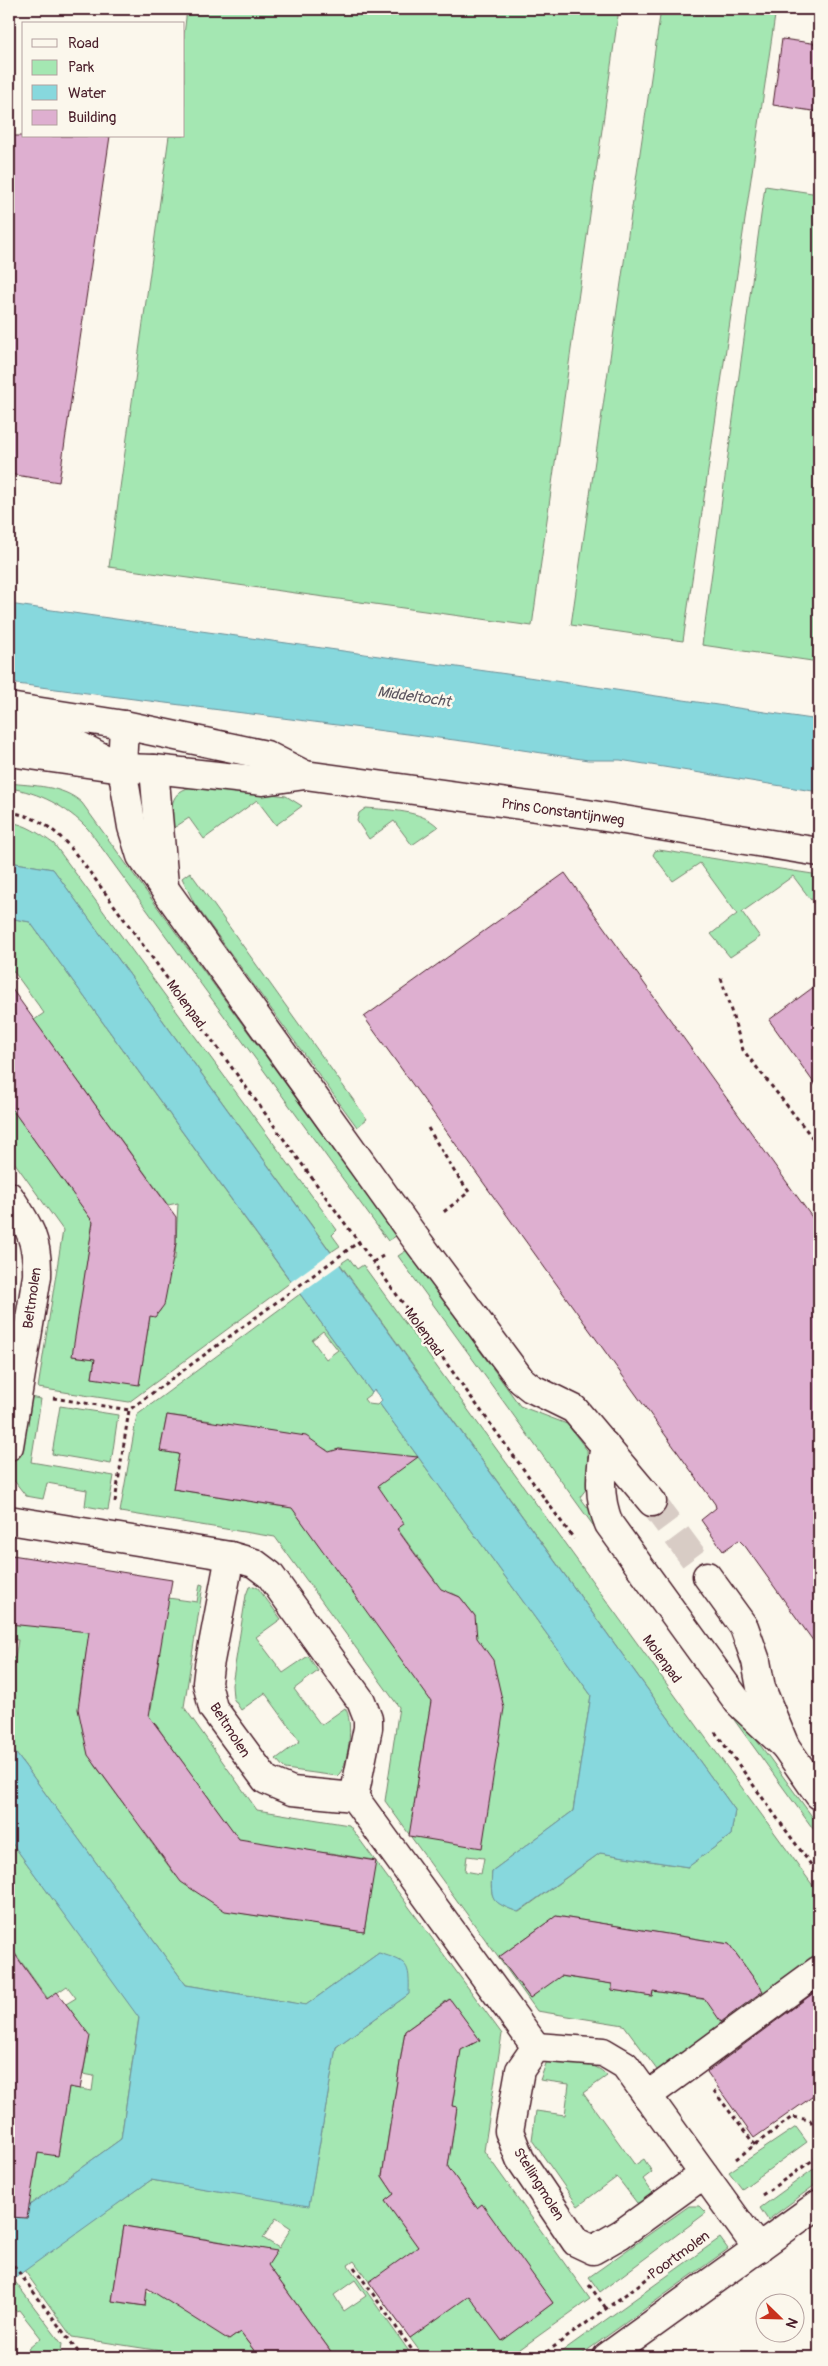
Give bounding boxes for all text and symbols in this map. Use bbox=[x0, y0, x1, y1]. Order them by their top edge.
legend bbox=[22, 22, 185, 138]
text: Road bbox=[68, 34, 99, 53]
text: Park bbox=[68, 58, 95, 77]
text: Water bbox=[68, 84, 107, 103]
text: Building bbox=[68, 108, 116, 127]
water label: Middeltocht bbox=[376, 682, 454, 712]
street label: Prins Constantijnweg bbox=[500, 795, 626, 829]
street label: Molenpad bbox=[163, 977, 209, 1032]
street label: Beltmolen bbox=[19, 1266, 45, 1330]
street label: Molenpad bbox=[401, 1305, 447, 1360]
street label: Molenpad bbox=[639, 1632, 685, 1687]
street label: Beltmolen bbox=[206, 1700, 254, 1761]
street label: Stellingmolen bbox=[510, 2145, 568, 2224]
street label: Poortmolen bbox=[645, 2227, 713, 2283]
north arrow bbox=[756, 2294, 806, 2344]
text: N bbox=[782, 2315, 801, 2331]

